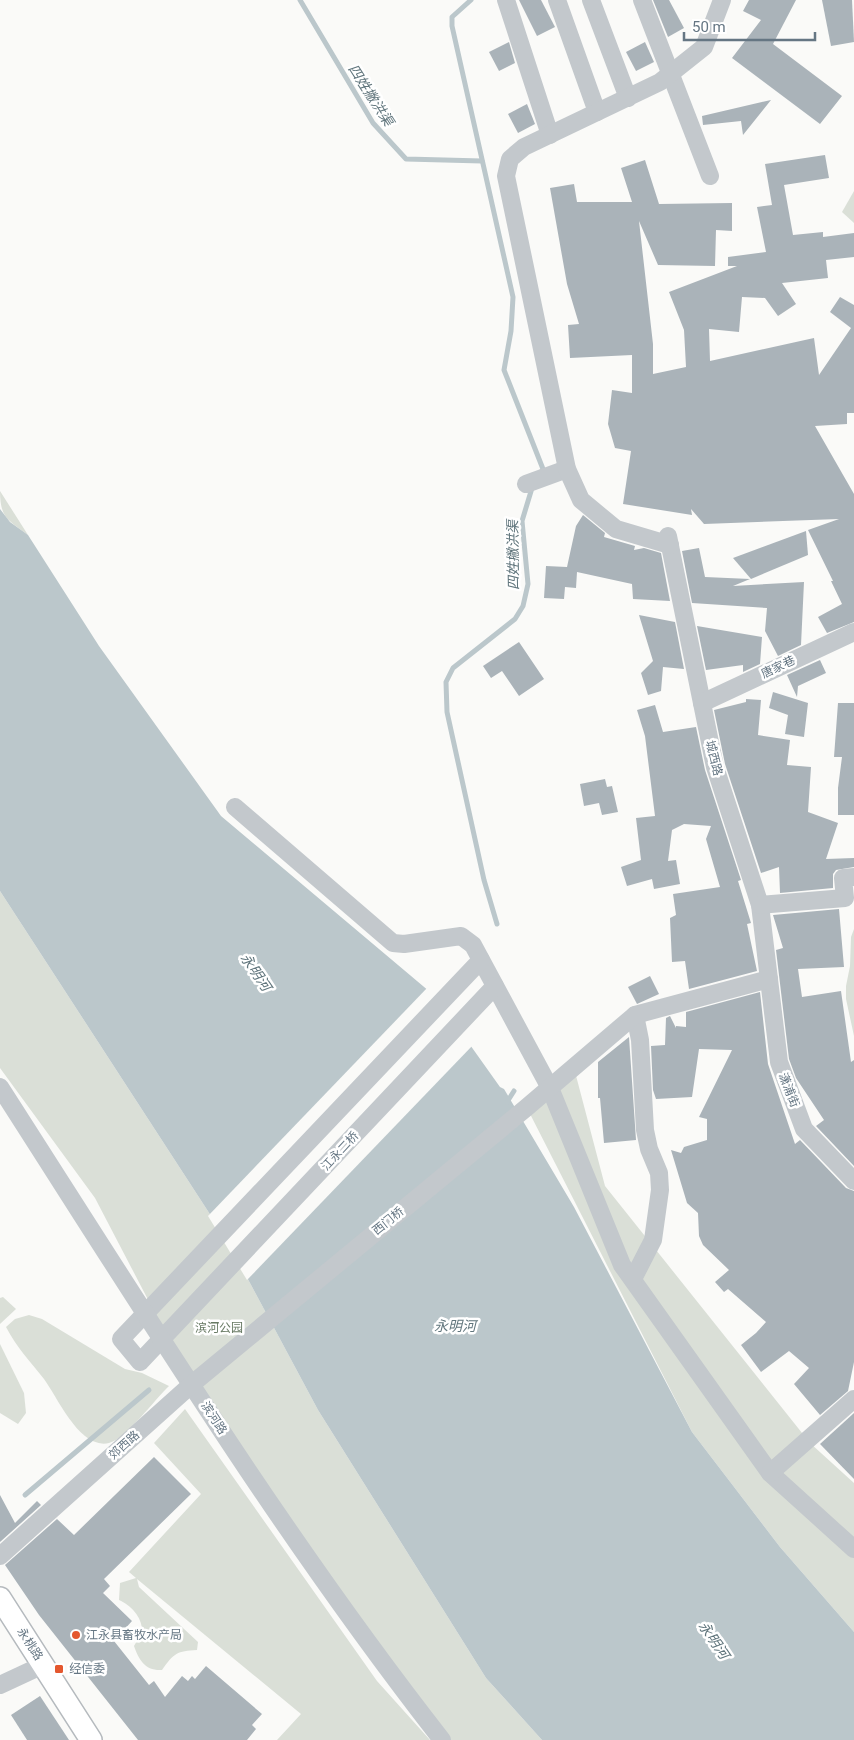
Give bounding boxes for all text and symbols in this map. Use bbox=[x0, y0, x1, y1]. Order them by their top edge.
scale bar bbox=[684, 10, 815, 42]
text: 50 m bbox=[692, 18, 726, 36]
water label: 四姓撇洪渠 bbox=[345, 61, 398, 130]
water label: 四姓撇洪渠 bbox=[504, 518, 522, 590]
street label: 唐家巷 bbox=[759, 653, 797, 681]
street label: 城西路 bbox=[703, 739, 725, 777]
water label: 永明河 bbox=[238, 950, 276, 996]
street label: 潇浦街 bbox=[776, 1071, 802, 1109]
street label: 江永二桥 bbox=[319, 1129, 361, 1173]
street label: 西门桥 bbox=[370, 1204, 406, 1238]
water label: 永明河 bbox=[434, 1318, 479, 1334]
park label: 滨河公园 bbox=[195, 1321, 243, 1335]
street label: 滨河路 bbox=[198, 1399, 230, 1437]
street label: 郊西路 bbox=[106, 1428, 142, 1462]
water label: 永明河 bbox=[696, 1618, 734, 1664]
street label: 永桃路 bbox=[14, 1625, 46, 1663]
place label: 江永县畜牧水产局 bbox=[86, 1628, 182, 1642]
marker: 江永县畜牧水产局 bbox=[70, 1629, 82, 1641]
place label: 经信委 bbox=[69, 1662, 105, 1676]
marker: 经信委 bbox=[53, 1663, 65, 1675]

